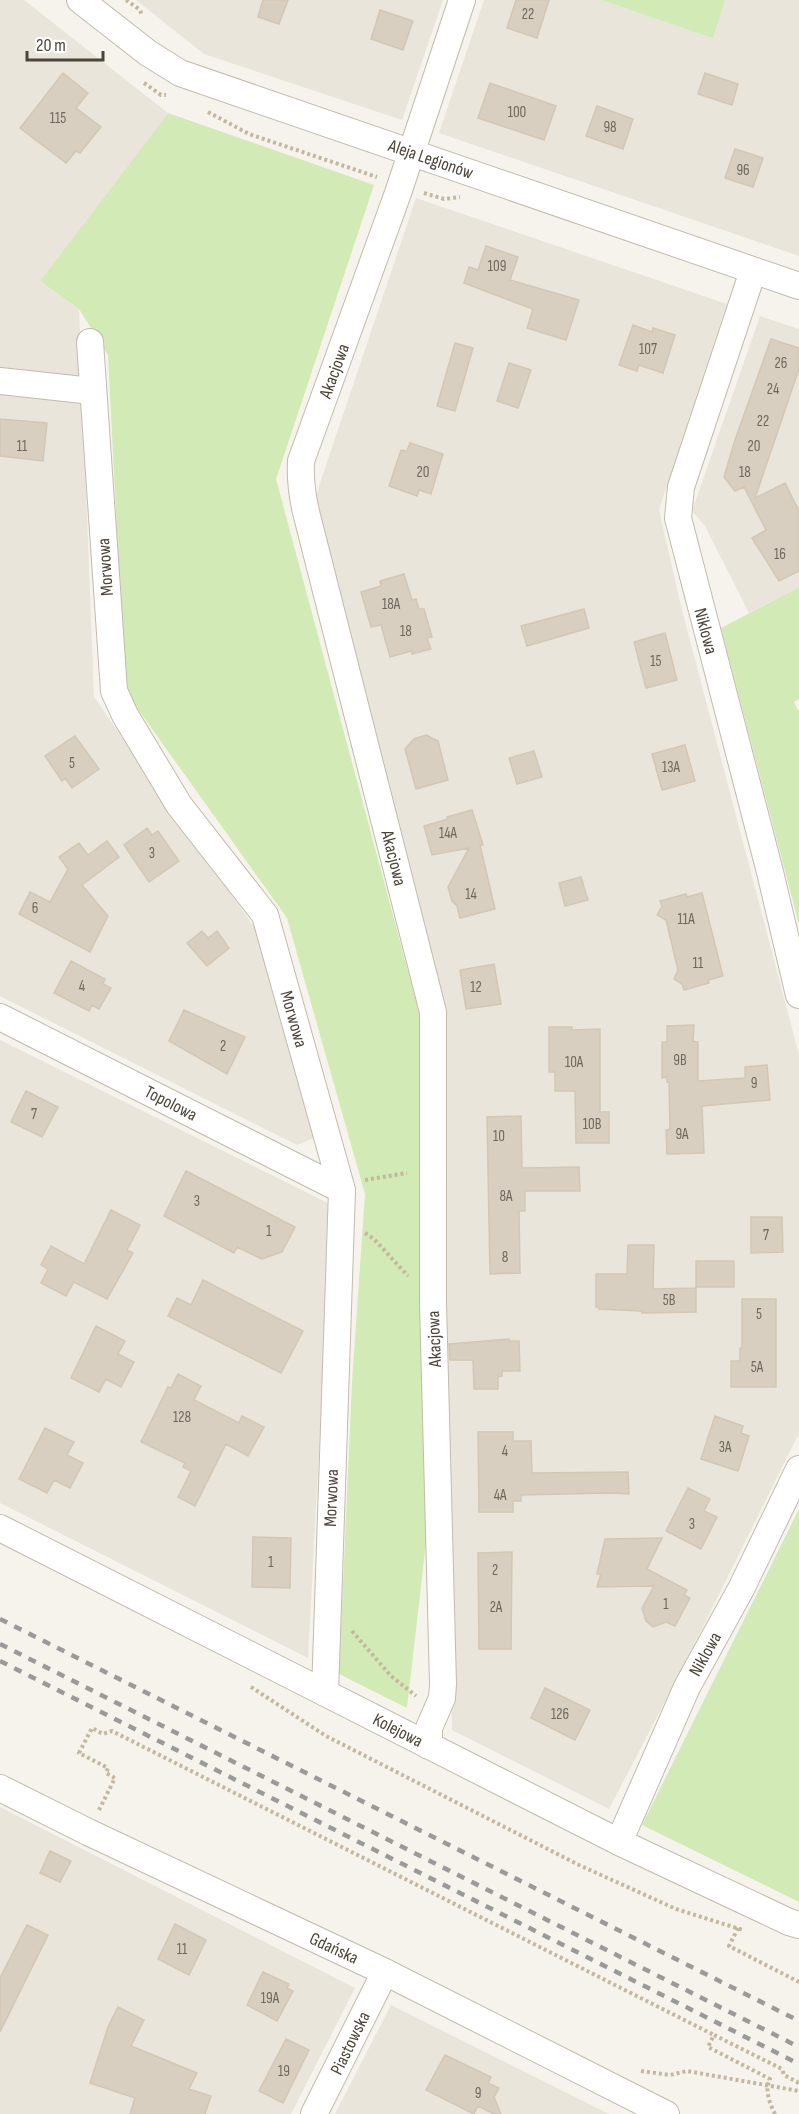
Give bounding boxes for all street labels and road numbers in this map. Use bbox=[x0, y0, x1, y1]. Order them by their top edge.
street label: Aleja Legionów bbox=[385, 135, 476, 184]
street label: Akacjowa bbox=[315, 341, 354, 402]
street label: Morwowa bbox=[93, 537, 118, 597]
street label: Niklowa bbox=[689, 606, 722, 657]
street label: Akacjowa bbox=[376, 827, 411, 888]
street label: Morwowa bbox=[275, 988, 312, 1050]
street label: Topolowa bbox=[141, 1081, 201, 1126]
street label: Akacjowa bbox=[423, 1310, 446, 1369]
street label: Morwowa bbox=[320, 1469, 343, 1527]
street label: Niklowa bbox=[685, 1629, 726, 1680]
street label: Kolejowa bbox=[369, 1709, 426, 1752]
street label: Gdańska bbox=[306, 1928, 362, 1969]
street label: Piastowska bbox=[326, 2008, 375, 2078]

